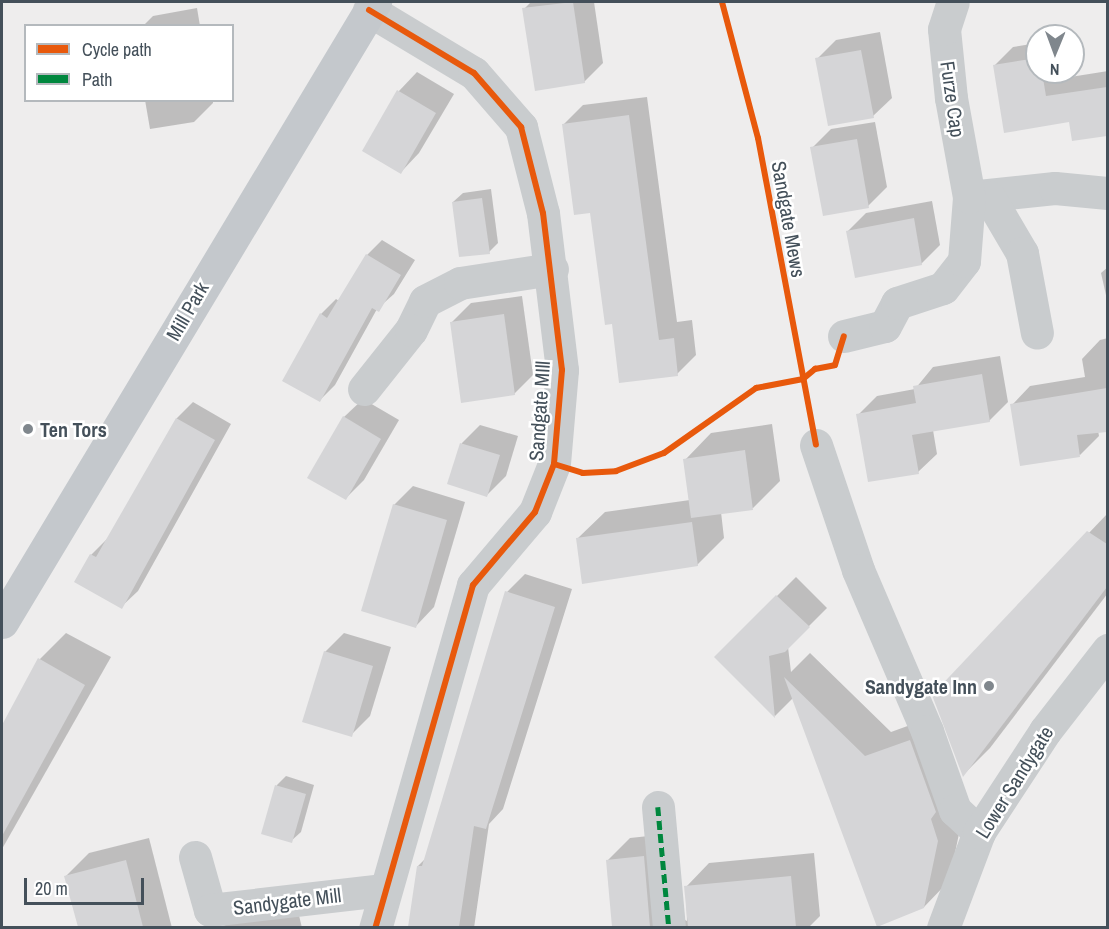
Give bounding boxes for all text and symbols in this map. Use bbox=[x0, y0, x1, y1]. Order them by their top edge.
legend bbox=[24, 24, 234, 102]
north arrow bbox=[1025, 24, 1085, 84]
text: Cycle path bbox=[82, 37, 152, 62]
street label: Furze Cap bbox=[936, 59, 970, 139]
text: N bbox=[1050, 59, 1060, 81]
text: Path bbox=[82, 67, 112, 92]
street label: Sandgate Mews bbox=[767, 159, 811, 279]
street label: Mill Park bbox=[161, 277, 213, 345]
street label: Sandgate MIll bbox=[524, 360, 554, 462]
place label: Ten Tors bbox=[40, 417, 107, 441]
marker: Ten Tors bbox=[21, 422, 35, 436]
place label: Sandygate Inn bbox=[865, 674, 977, 698]
marker: Sandygate Inn bbox=[982, 679, 996, 693]
street label: Lower Sandygate bbox=[970, 722, 1058, 842]
scale bar bbox=[27, 866, 147, 904]
text: 20 m bbox=[35, 876, 68, 901]
street label: Sandygate Mill bbox=[232, 882, 342, 920]

